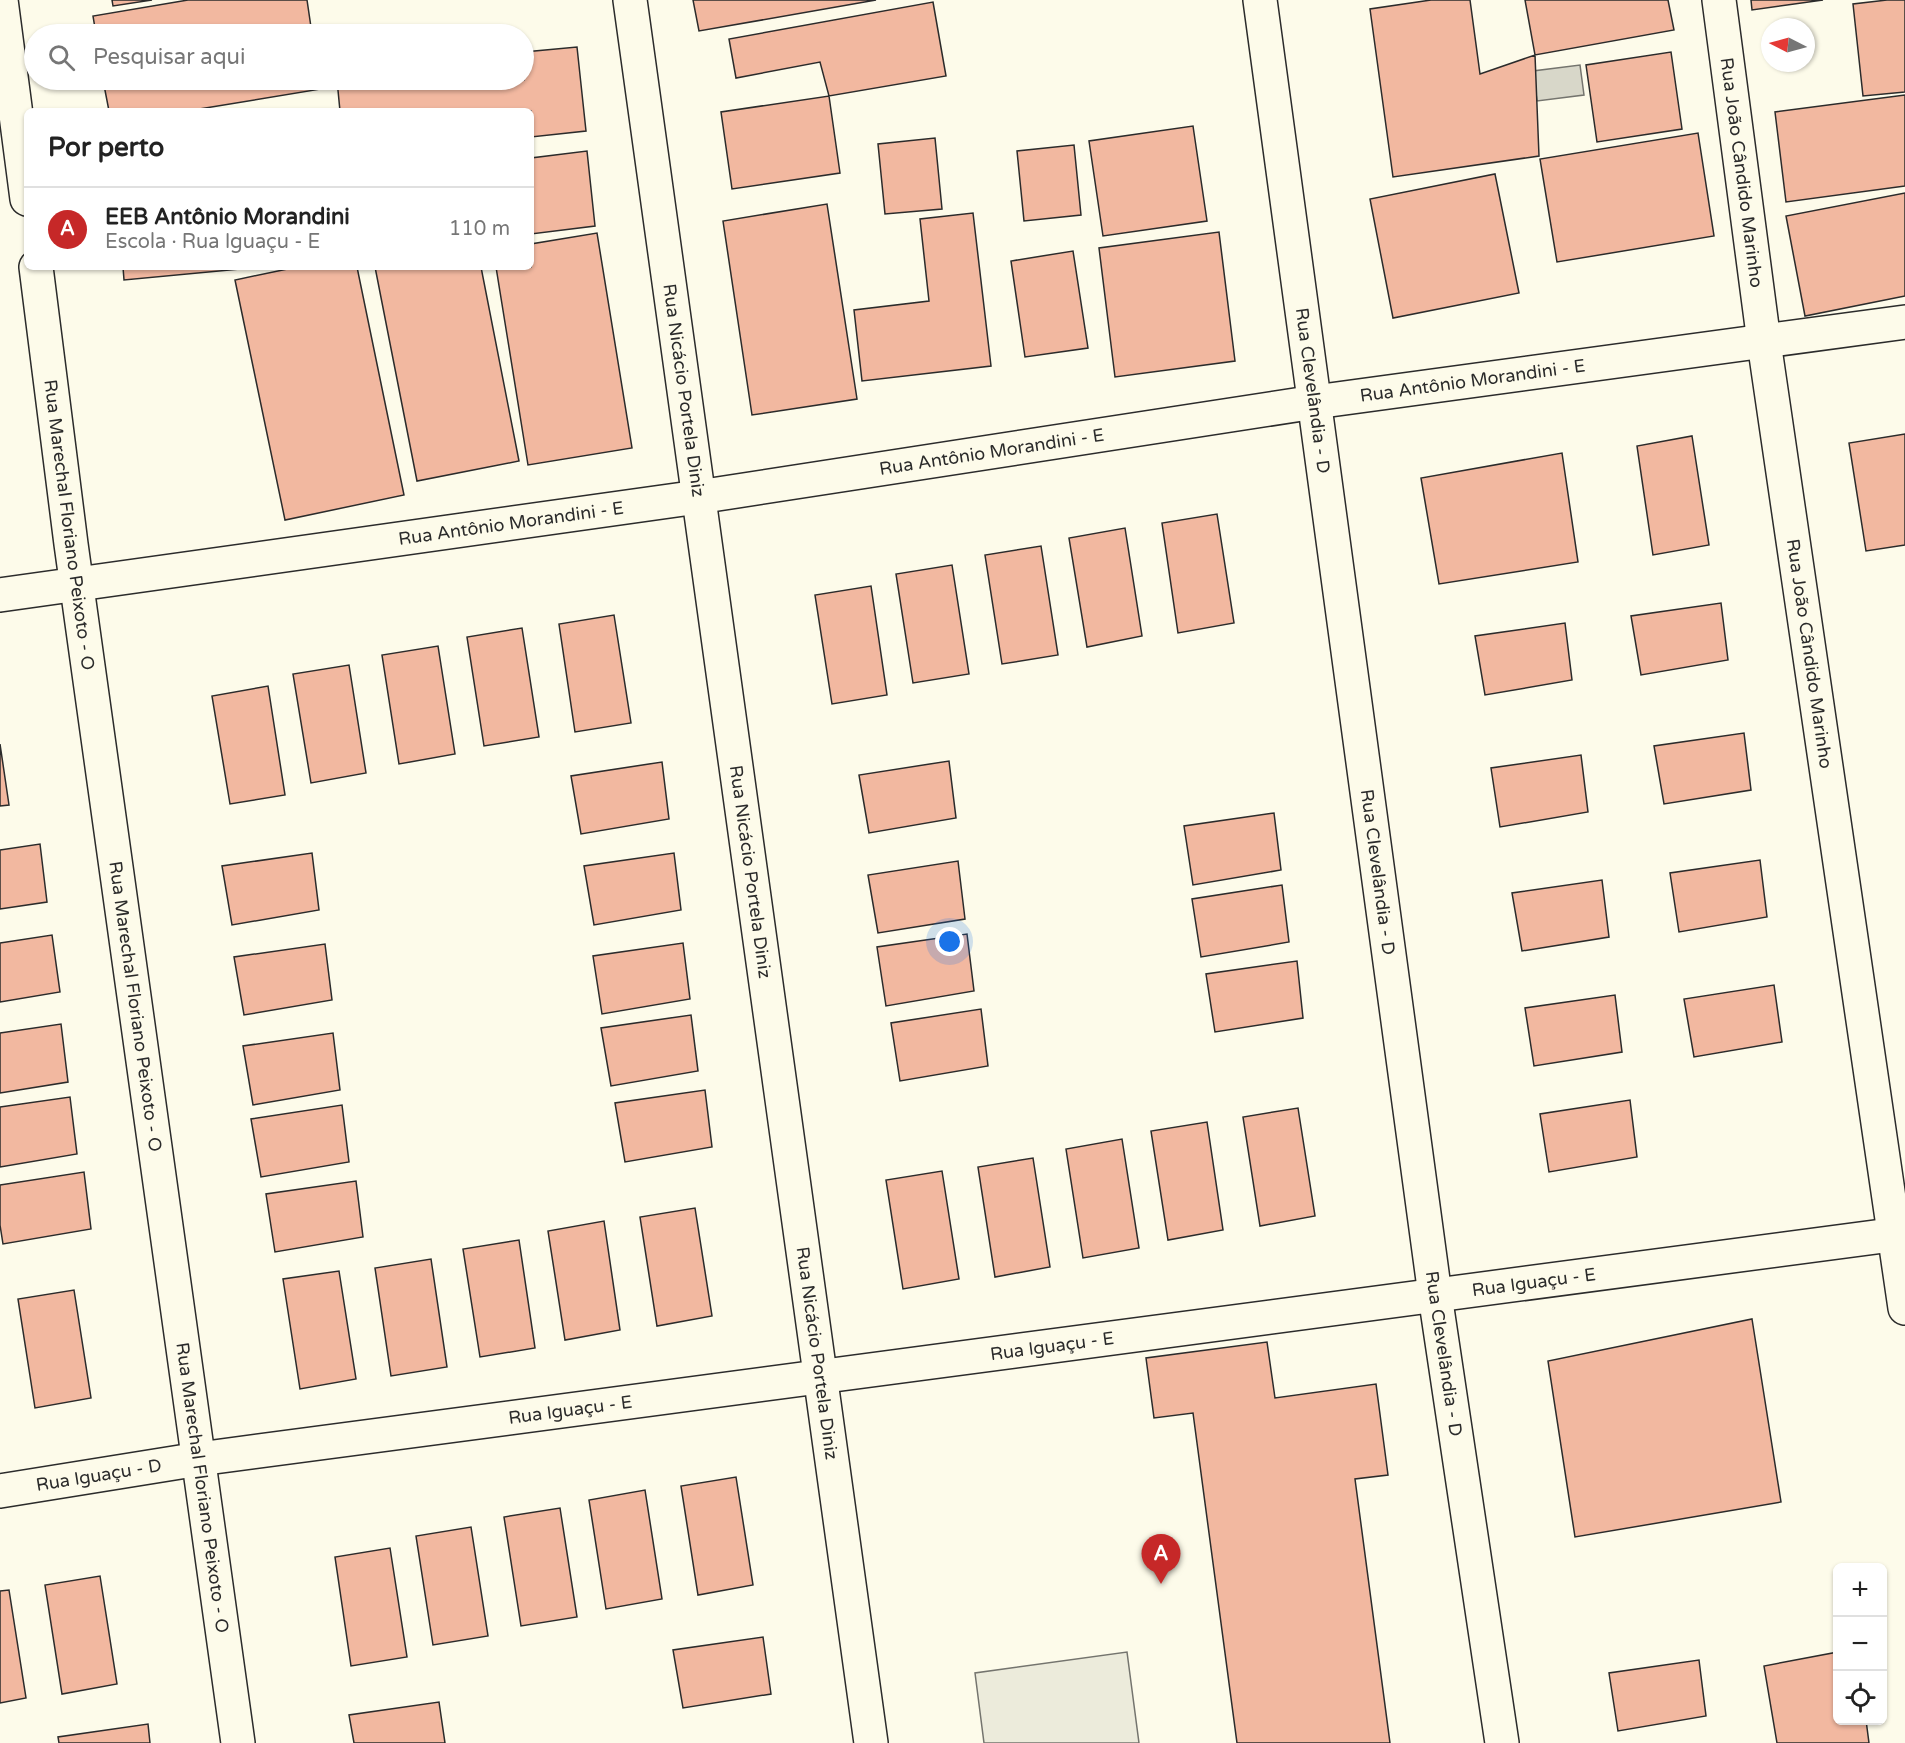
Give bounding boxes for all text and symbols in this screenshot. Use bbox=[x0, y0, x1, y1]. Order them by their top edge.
north arrow bbox=[1761, 18, 1815, 72]
search box bbox=[24, 24, 534, 90]
icon: search bbox=[45, 41, 78, 74]
text: Pesquisar aqui bbox=[93, 44, 245, 70]
street label: Rua João Cândido Marinho bbox=[1716, 56, 1768, 289]
text: Por perto bbox=[48, 132, 164, 163]
text: EEB Antônio Morandini bbox=[105, 204, 350, 230]
text: A bbox=[60, 217, 75, 241]
text: 110 m bbox=[449, 217, 510, 241]
text: Escola · Rua Iguaçu - E bbox=[105, 230, 320, 254]
street label: Rua Nicácio Portela Diniz bbox=[658, 282, 710, 498]
street label: Rua Clevelândia - D bbox=[1291, 306, 1335, 475]
street label: Rua Antônio Morandini - E bbox=[1358, 354, 1586, 407]
street label: Rua Marechal Floriano Peixoto - O bbox=[39, 378, 99, 672]
street label: Rua Antônio Morandini - E bbox=[878, 424, 1106, 480]
street label: Rua Antônio Morandini - E bbox=[397, 497, 625, 550]
street label: Rua João Cândido Marinho bbox=[1782, 537, 1837, 770]
street label: Rua Nicácio Portela Diniz bbox=[725, 764, 776, 980]
street label: Rua Clevelândia - D bbox=[1356, 788, 1400, 956]
street label: Rua Marechal Floriano Peixoto - O bbox=[104, 860, 167, 1153]
your location bbox=[935, 927, 964, 956]
street label: Rua Nicácio Portela Diniz bbox=[791, 1245, 843, 1461]
street label: Rua Iguaçu - E bbox=[1471, 1263, 1597, 1301]
street label: Rua Clevelândia - D bbox=[1421, 1269, 1467, 1438]
street label: Rua Iguaçu - E bbox=[989, 1327, 1115, 1365]
street label: Rua Marechal Floriano Peixoto - O bbox=[171, 1341, 234, 1634]
street label: Rua Iguaçu - E bbox=[507, 1391, 633, 1429]
street label: Rua Iguaçu - D bbox=[34, 1454, 163, 1496]
pin: A bbox=[1142, 1534, 1180, 1584]
map controls bbox=[1833, 1563, 1887, 1725]
button: + bbox=[1833, 1563, 1887, 1617]
button: − bbox=[1833, 1617, 1887, 1671]
button: locate bbox=[1833, 1671, 1887, 1725]

